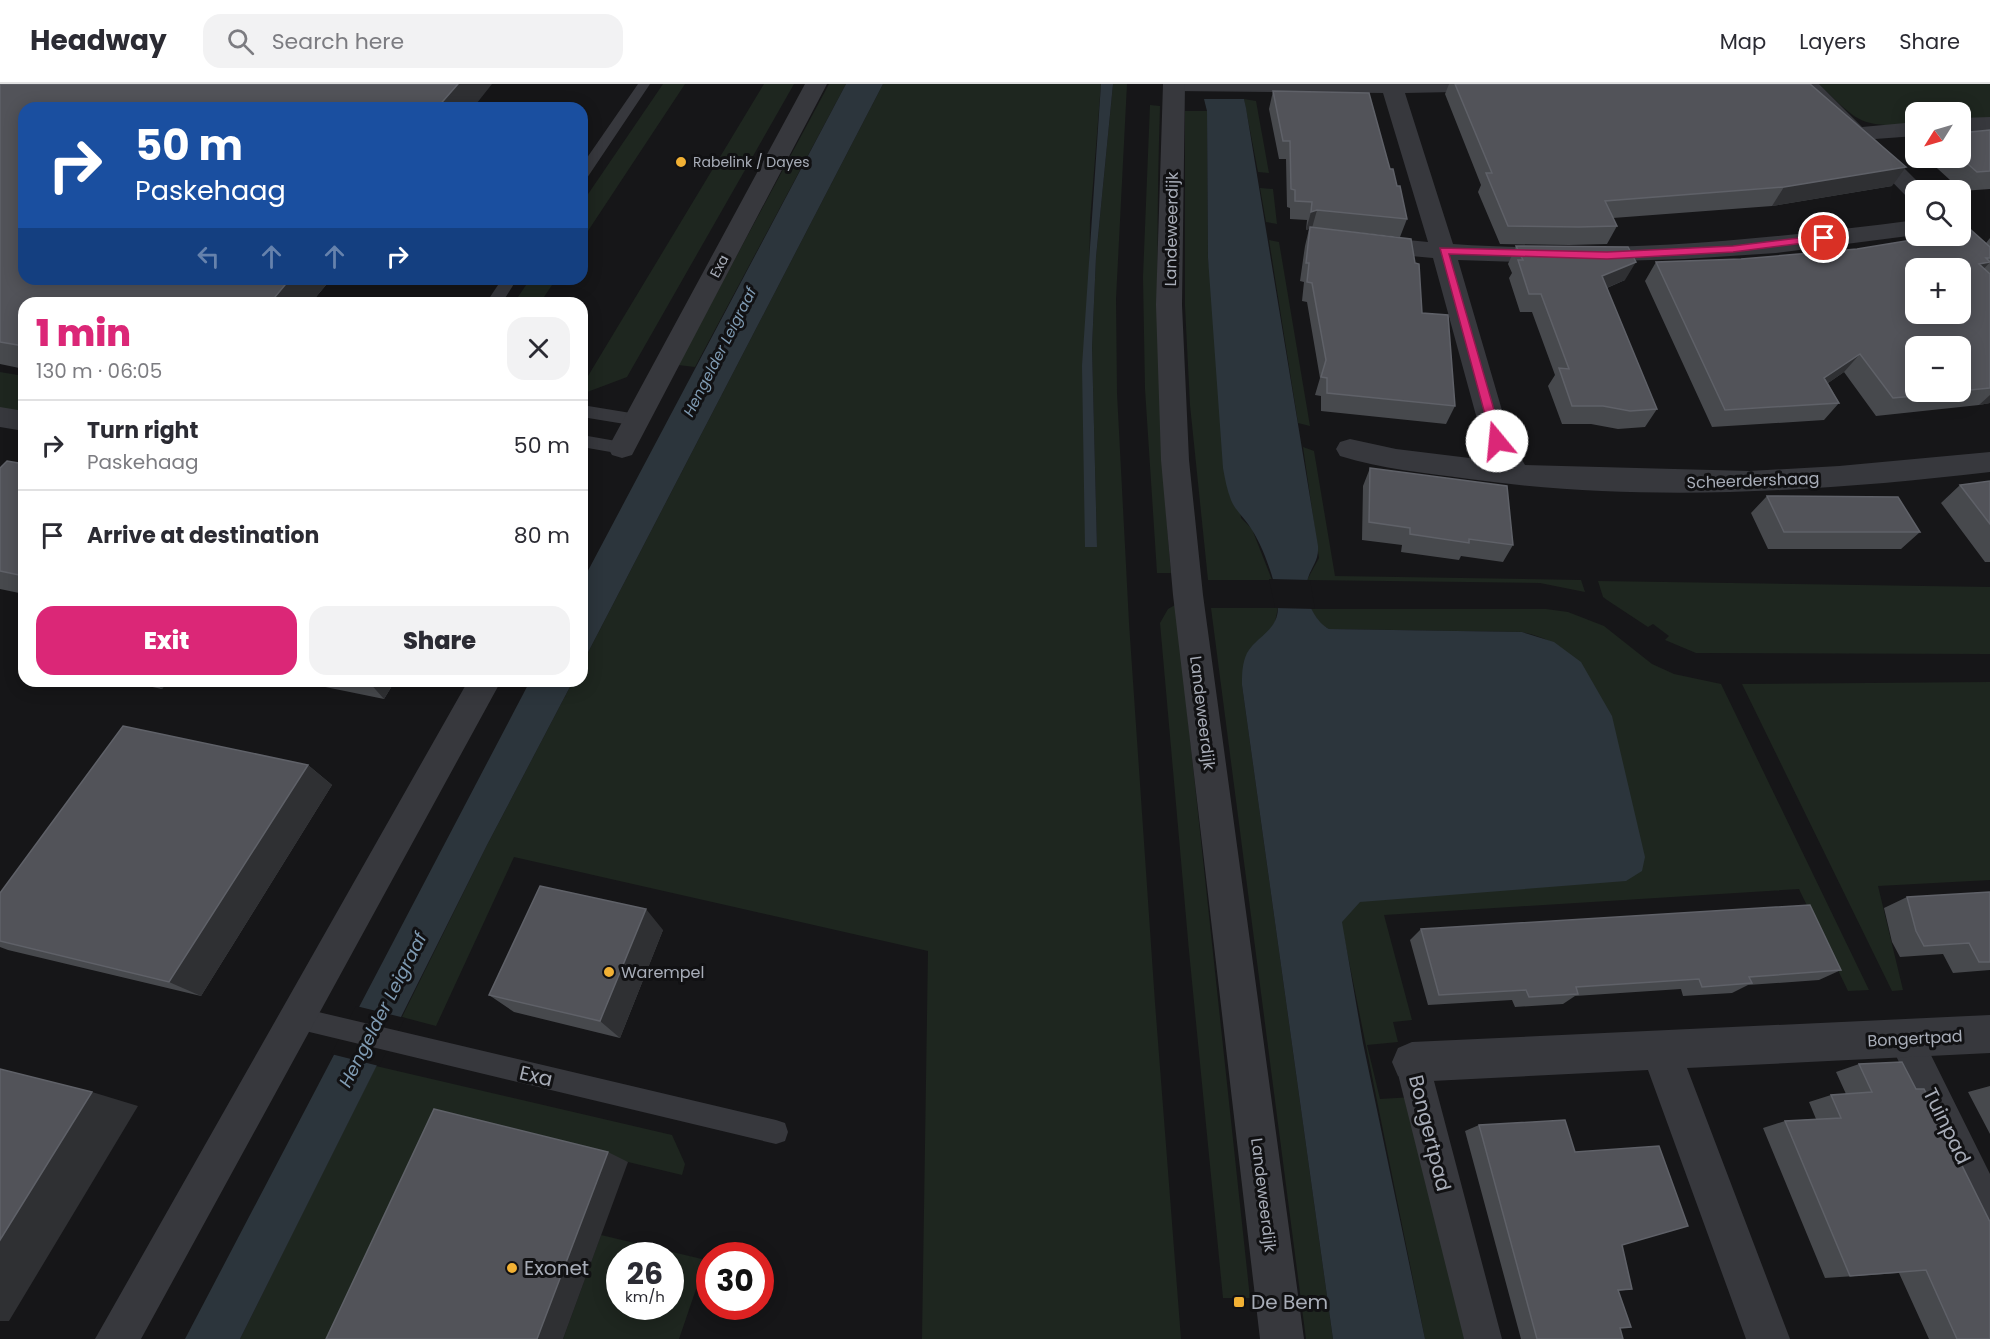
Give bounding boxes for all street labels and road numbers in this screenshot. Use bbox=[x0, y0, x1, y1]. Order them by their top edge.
street label: Landeweerdijk bbox=[1159, 171, 1184, 286]
street label: Exa bbox=[705, 251, 733, 281]
street label: Scheerdershaag bbox=[1686, 467, 1820, 494]
street label: Landeweerdijk bbox=[1184, 655, 1221, 772]
street label: Bongertpad bbox=[1867, 1025, 1963, 1052]
street label: Exa bbox=[517, 1059, 555, 1093]
street label: Bongertpad bbox=[1402, 1072, 1458, 1194]
street label: Tuinpad bbox=[1916, 1083, 1978, 1169]
street label: Landeweerdijk bbox=[1245, 1137, 1282, 1254]

